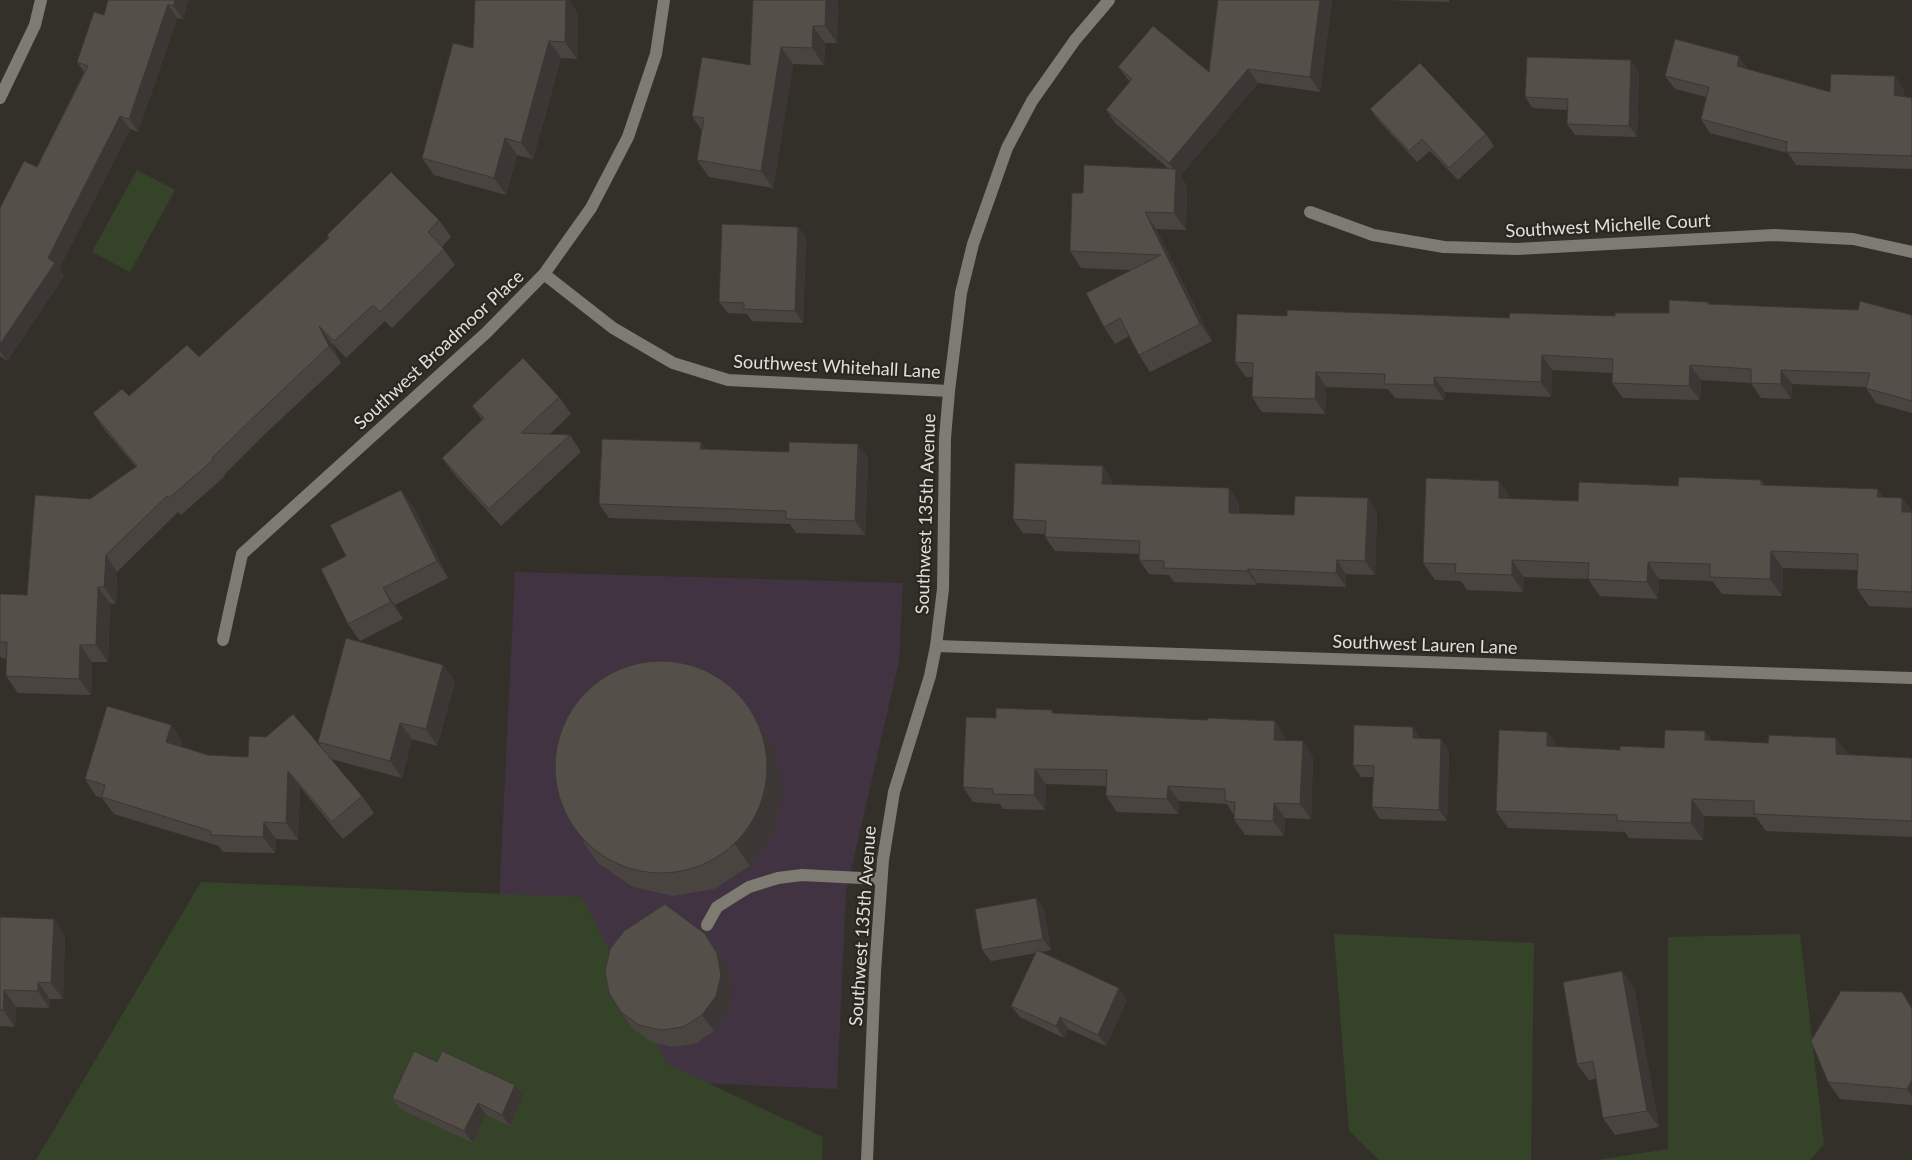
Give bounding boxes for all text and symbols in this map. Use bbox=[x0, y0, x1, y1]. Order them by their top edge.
street label: Southwest Michelle Court bbox=[1505, 210, 1711, 242]
street label: Southwest Broadmoor Place bbox=[350, 266, 528, 434]
street label: Southwest Whitehall Lane bbox=[733, 351, 941, 383]
street label: Southwest 135th Avenue bbox=[912, 413, 940, 615]
street label: Southwest Lauren Lane bbox=[1332, 631, 1518, 659]
street label: Southwest 135th Avenue bbox=[845, 825, 881, 1027]

